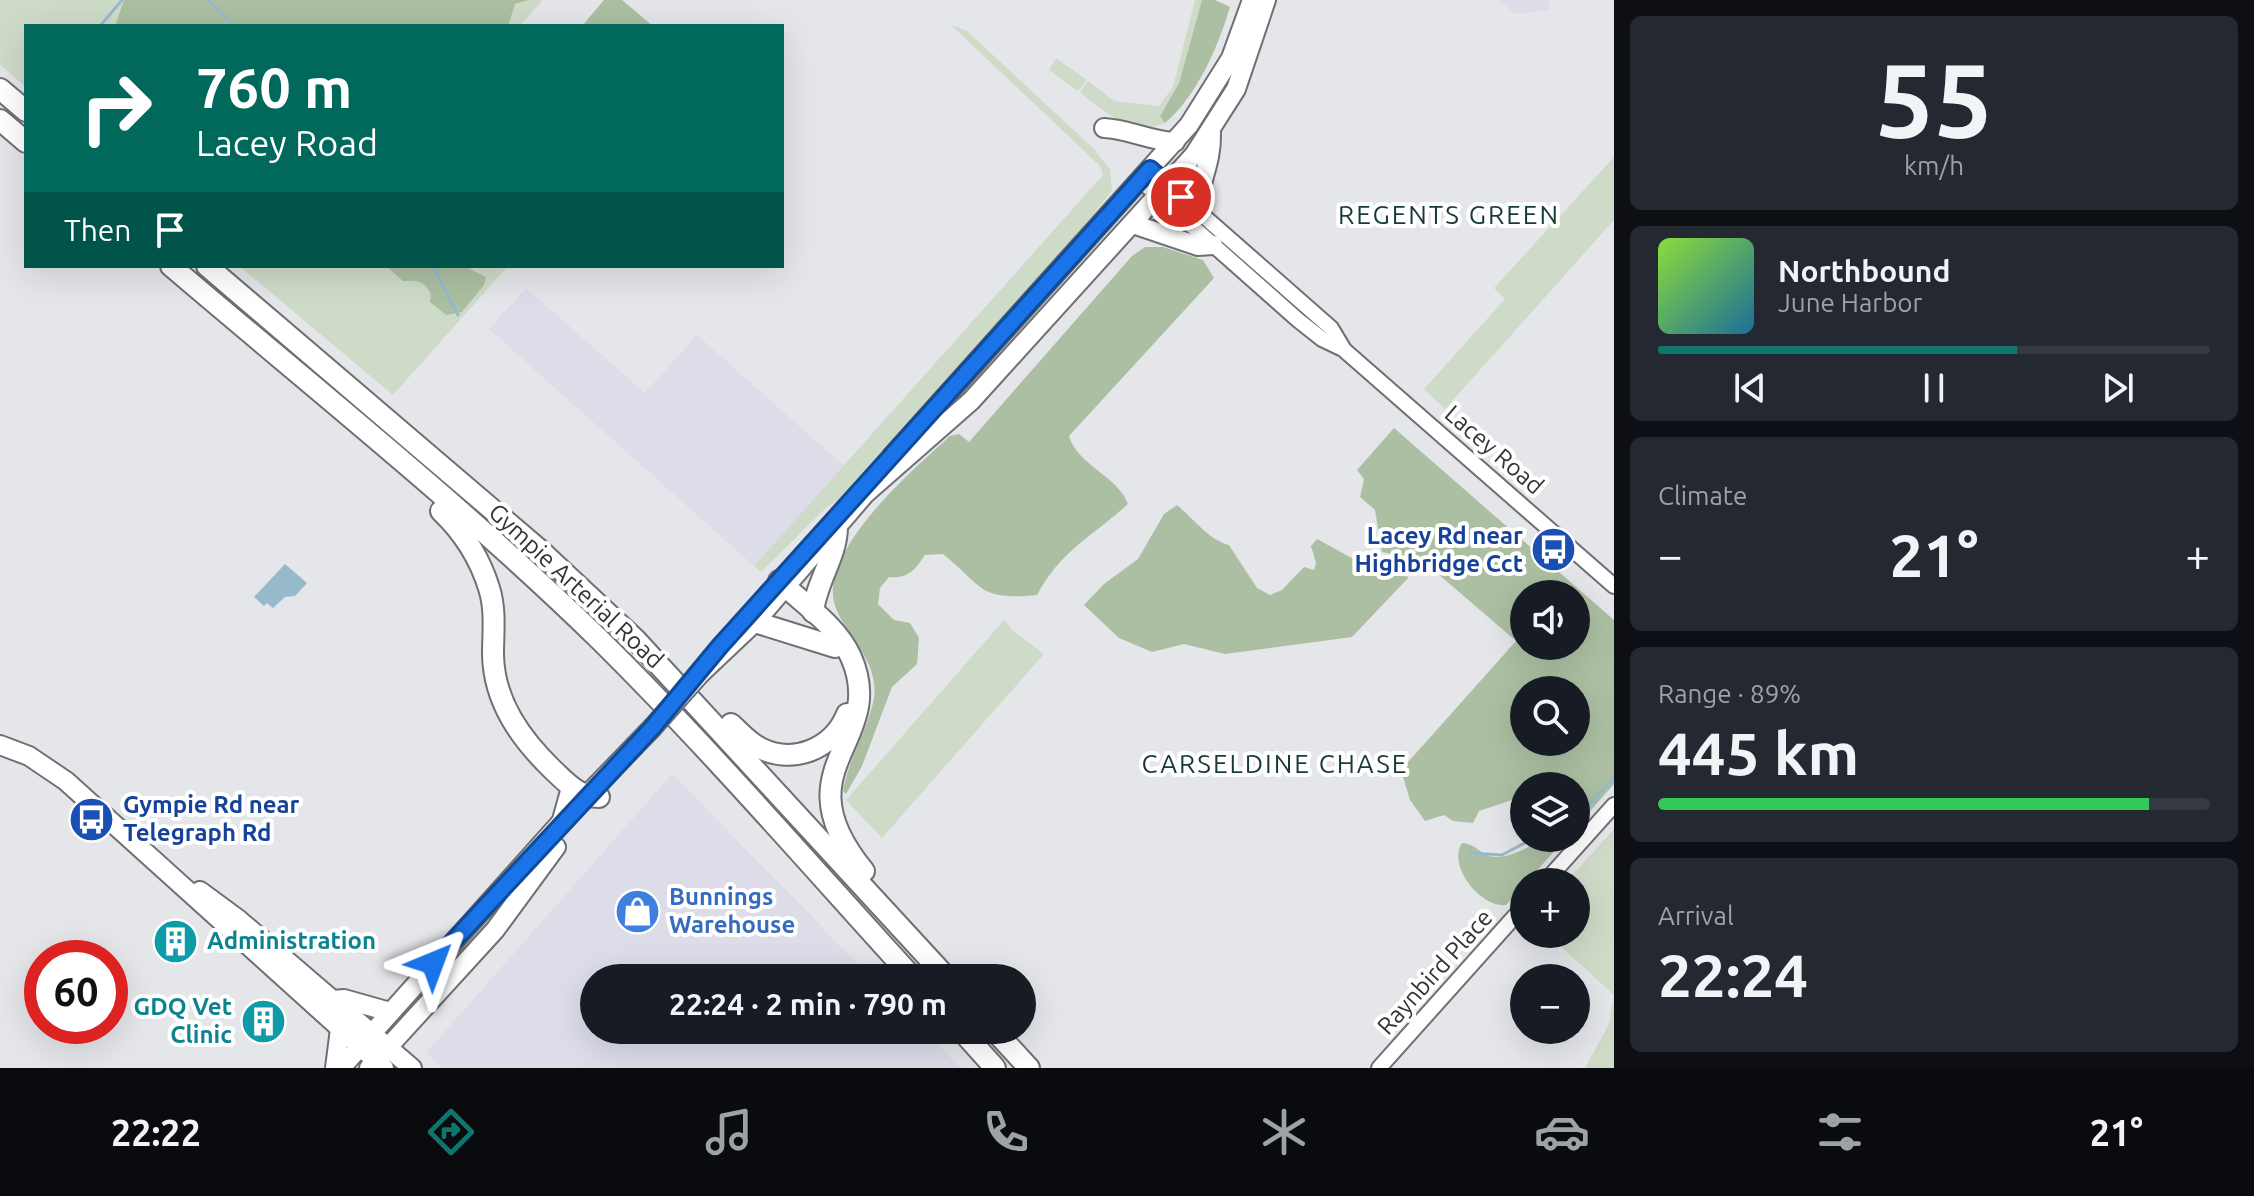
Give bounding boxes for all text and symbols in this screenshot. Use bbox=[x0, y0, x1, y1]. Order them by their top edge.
text: 55 bbox=[1875, 40, 1993, 157]
icon: right bbox=[64, 56, 168, 160]
text: 760 m bbox=[196, 56, 352, 119]
text: Lacey Road bbox=[196, 122, 378, 163]
text: km/h bbox=[1904, 151, 1964, 180]
pin bbox=[1147, 163, 1215, 231]
icon: arrive bbox=[1159, 175, 1203, 219]
district label: REGENTS GREEN bbox=[1338, 200, 1560, 229]
icon: arrive bbox=[148, 208, 192, 252]
text: Then bbox=[64, 213, 132, 247]
text: Northbound bbox=[1778, 254, 1950, 288]
text: June Harbor bbox=[1778, 288, 1922, 317]
icon: previous bbox=[1728, 366, 1772, 410]
icon: pause bbox=[1912, 366, 1956, 410]
icon: next bbox=[2096, 366, 2140, 410]
street label: Lacey Road bbox=[1440, 400, 1549, 500]
text: Climate bbox=[1658, 481, 1747, 510]
street label: Gympie Arterial Road bbox=[484, 498, 669, 673]
text: 21° bbox=[1890, 521, 1978, 588]
place label: Lacey Rd near Highbridge Cct bbox=[1355, 522, 1523, 577]
bus stop icon: Lacey Rd near Highbridge Cct bbox=[1530, 526, 1578, 574]
text: − bbox=[1658, 530, 1683, 579]
text: + bbox=[2185, 530, 2210, 579]
map controls bbox=[1510, 580, 1590, 1044]
button: sound bbox=[1510, 580, 1590, 660]
button: search bbox=[1510, 676, 1590, 756]
text: Range · 89% bbox=[1658, 679, 1801, 708]
text: 445 km bbox=[1658, 719, 1859, 786]
district label: CARSELDINE CHASE bbox=[1142, 749, 1408, 778]
button: layers bbox=[1510, 772, 1590, 852]
place label: Gympie Rd near Telegraph Rd bbox=[123, 791, 300, 846]
bus stop icon: Gympie Rd near Telegraph Rd bbox=[68, 795, 116, 843]
button: + bbox=[1510, 868, 1590, 948]
place label: Bunnings Warehouse bbox=[669, 883, 795, 938]
shop icon: Bunnings Warehouse bbox=[614, 887, 662, 935]
text: Arrival bbox=[1658, 901, 1734, 930]
street label: Raynbird Place bbox=[1372, 904, 1498, 1040]
building icon: Administration bbox=[152, 917, 200, 965]
position arrow bbox=[391, 921, 475, 1005]
place label: Administration bbox=[207, 927, 376, 954]
speed limit sign: 60 bbox=[24, 940, 128, 1044]
text: 22:24 bbox=[1658, 941, 1808, 1008]
button: − bbox=[1510, 964, 1590, 1044]
text: 22:24 · 2 min · 790 m bbox=[669, 987, 947, 1021]
place label: GDQ Vet Clinic bbox=[134, 993, 232, 1048]
building icon: GDQ Vet Clinic bbox=[239, 997, 287, 1045]
icon: directions bbox=[423, 1104, 479, 1160]
icon: music bbox=[701, 1104, 757, 1160]
icon: phone bbox=[978, 1104, 1034, 1160]
icon: climate bbox=[1256, 1104, 1312, 1160]
icon: car bbox=[1534, 1104, 1590, 1160]
icon: filters bbox=[1812, 1104, 1868, 1160]
text: 22:22 bbox=[111, 1112, 201, 1153]
text: 21° bbox=[2090, 1112, 2143, 1153]

